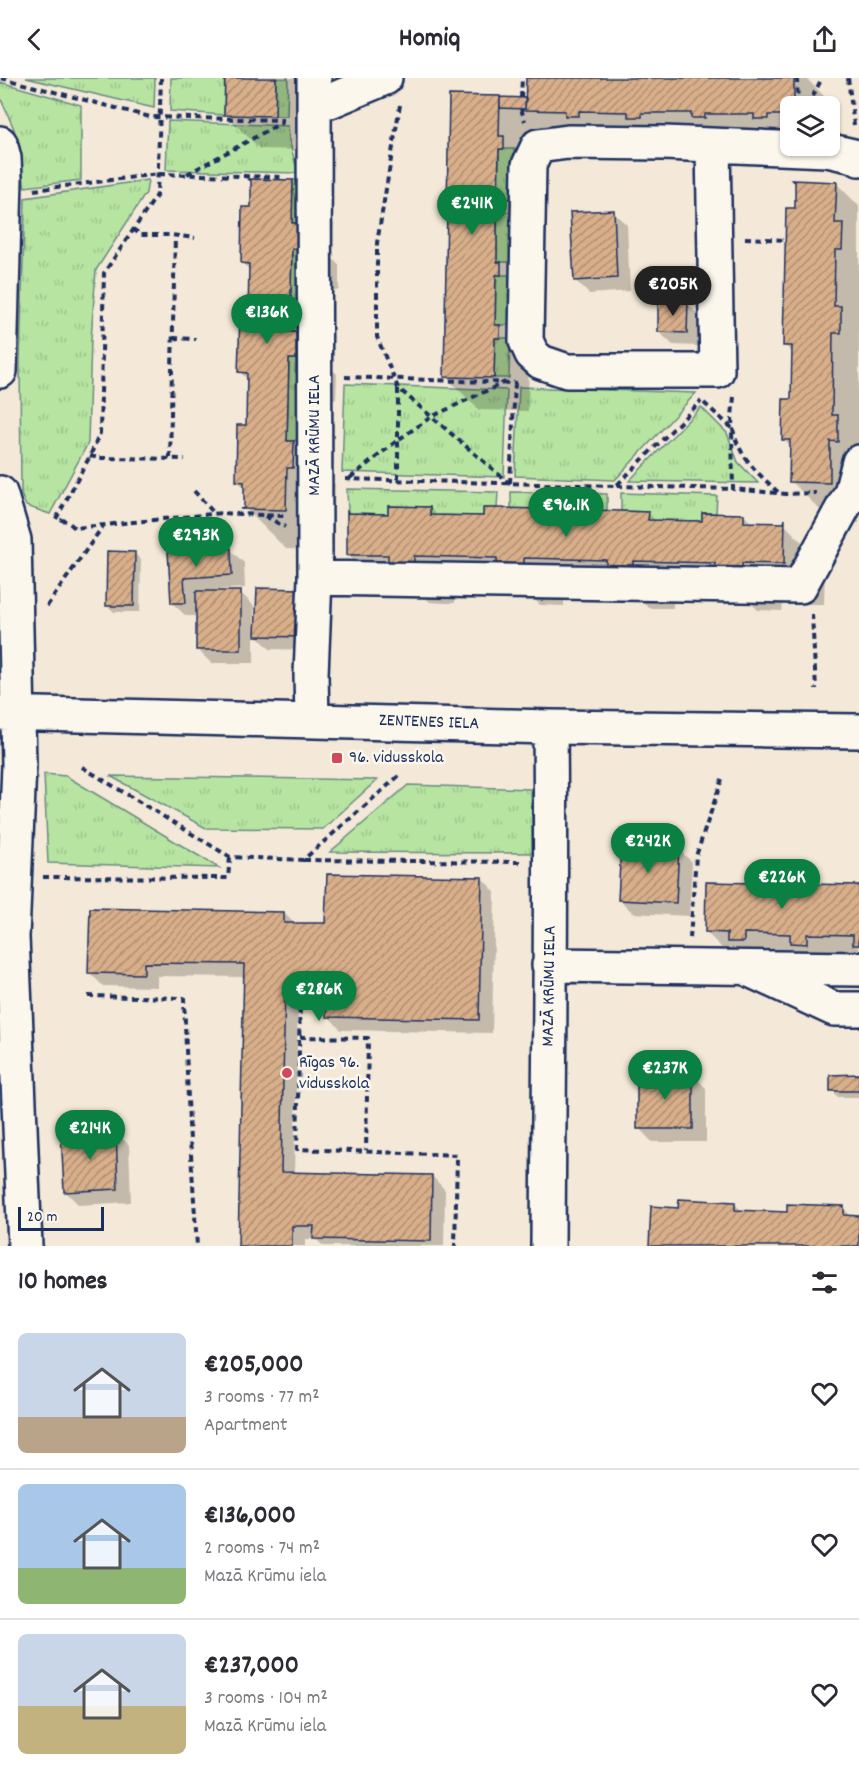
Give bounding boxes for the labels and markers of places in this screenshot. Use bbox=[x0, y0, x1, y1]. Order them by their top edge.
pin: €241K bbox=[430, 185, 514, 236]
pin: €205K bbox=[631, 266, 715, 317]
pin: €136K bbox=[225, 294, 309, 345]
pin: €96.1K bbox=[517, 487, 615, 538]
pin: €293K bbox=[154, 517, 238, 568]
place label: 96. vidusskola bbox=[349, 746, 444, 771]
marker: 96. vidusskola bbox=[330, 751, 344, 765]
pin: €242K bbox=[606, 823, 690, 874]
pin: €226K bbox=[740, 859, 824, 910]
pin: €286K bbox=[277, 971, 361, 1022]
pin: €237K bbox=[623, 1050, 707, 1101]
place label: Rīgas 96. vidusskola bbox=[299, 1051, 370, 1097]
marker: Rīgas 96. vidusskola bbox=[280, 1066, 294, 1080]
pin: €214K bbox=[48, 1110, 132, 1161]

